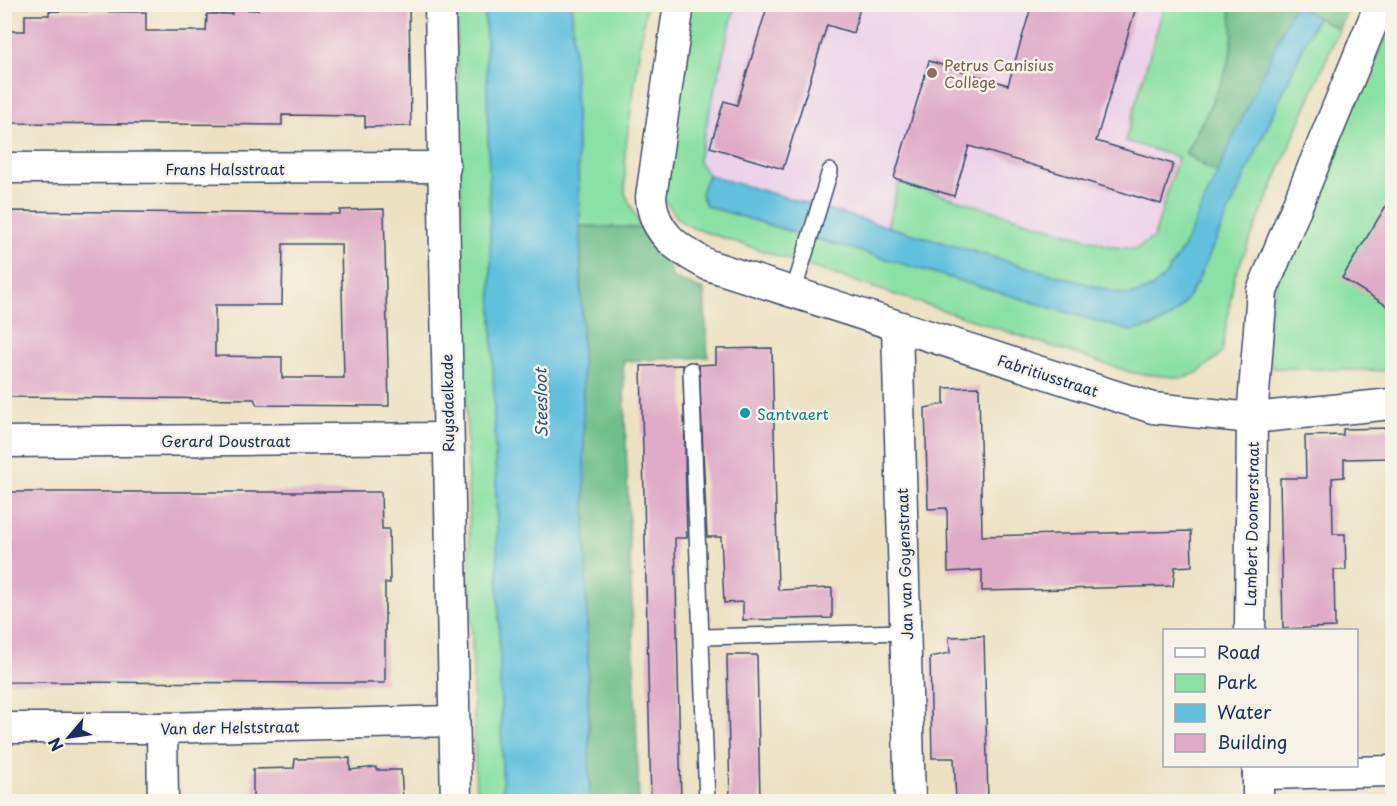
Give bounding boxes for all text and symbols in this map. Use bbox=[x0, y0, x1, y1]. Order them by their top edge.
place label: Petrus Canisius College bbox=[944, 53, 1054, 93]
marker: Petrus Canisius College bbox=[925, 66, 939, 80]
street label: Frans Halsstraat bbox=[165, 157, 285, 180]
street label: Fabritiusstraat bbox=[994, 348, 1102, 402]
street label: Ruysdaelkade bbox=[435, 354, 459, 452]
water label: Steesloot bbox=[527, 366, 553, 438]
place label: Santvaert bbox=[757, 402, 829, 425]
marker: Santvaert bbox=[738, 406, 752, 420]
street label: Gerard Doustraat bbox=[161, 429, 291, 452]
street label: Lambert Doomerstraat bbox=[1238, 441, 1264, 607]
street label: Jan van Goyenstraat bbox=[890, 488, 918, 640]
legend bbox=[1163, 629, 1358, 767]
text: Road bbox=[1217, 638, 1261, 665]
text: Park bbox=[1217, 668, 1257, 695]
text: Water bbox=[1217, 698, 1272, 725]
north arrow bbox=[39, 707, 99, 767]
street label: Van der Helststraat bbox=[160, 714, 300, 740]
text: Building bbox=[1217, 728, 1287, 755]
text: N bbox=[41, 733, 69, 756]

